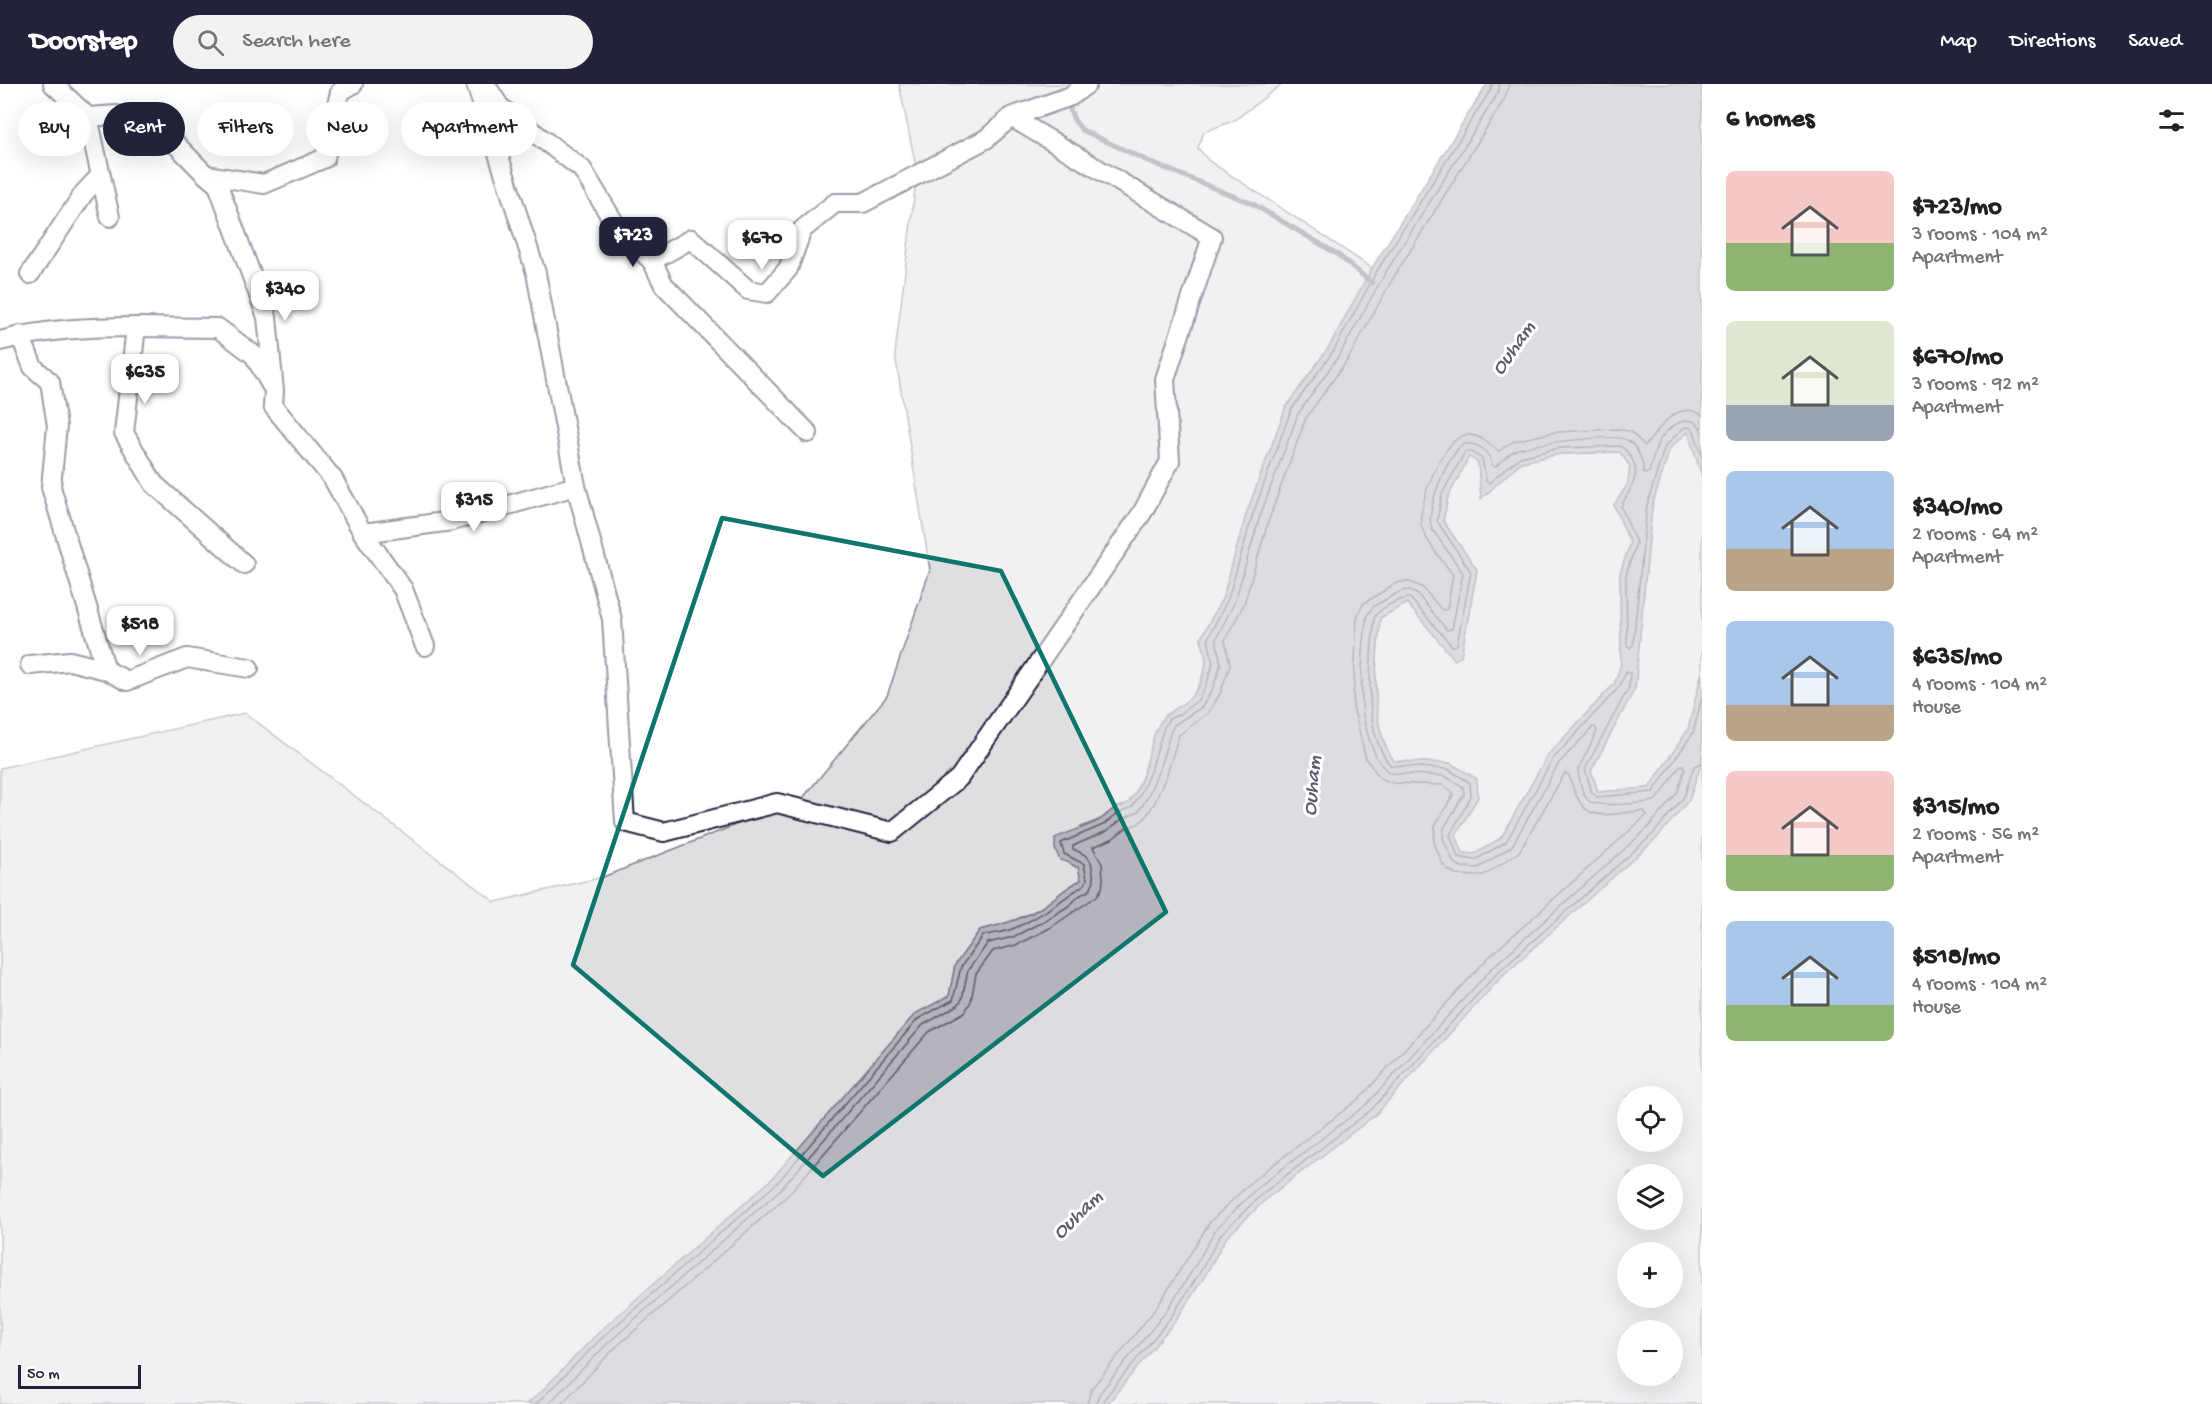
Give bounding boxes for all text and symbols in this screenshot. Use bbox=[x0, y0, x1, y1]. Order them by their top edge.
search box bbox=[173, 15, 593, 69]
text: Doorstep bbox=[30, 26, 137, 59]
icon: search bbox=[194, 26, 227, 59]
text: Search here bbox=[242, 29, 351, 55]
text: Map bbox=[1940, 30, 1977, 55]
text: Directions bbox=[2010, 30, 2095, 55]
text: Saved bbox=[2128, 30, 2182, 55]
chip: Buy bbox=[18, 102, 91, 156]
chip: Rent bbox=[103, 102, 185, 156]
chip: Filters bbox=[197, 102, 294, 156]
chip: New bbox=[306, 102, 389, 156]
chip: Apartment bbox=[401, 102, 537, 156]
icon: filters bbox=[2155, 104, 2188, 137]
text: 6 homes bbox=[1726, 105, 1814, 136]
text: $723/mo bbox=[1912, 193, 2002, 224]
icon: home bbox=[1774, 195, 1846, 267]
pin: $723 bbox=[597, 217, 669, 268]
pin: $670 bbox=[726, 220, 798, 271]
text: 3 rooms · 104 m² bbox=[1912, 224, 2048, 247]
text: $723 bbox=[613, 225, 653, 248]
text: $670 bbox=[742, 228, 782, 251]
text: Apartment bbox=[1912, 247, 2002, 270]
pin: $340 bbox=[249, 271, 321, 322]
text: $340 bbox=[265, 279, 305, 302]
water label: Ouham bbox=[1487, 317, 1543, 381]
text: $670/mo bbox=[1912, 343, 2003, 374]
icon: home bbox=[1774, 345, 1846, 417]
pin: $635 bbox=[109, 354, 181, 405]
text: $635 bbox=[125, 362, 165, 385]
text: 3 rooms · 92 m² bbox=[1912, 374, 2039, 397]
text: Apartment bbox=[1912, 397, 2002, 420]
pin: $315 bbox=[438, 482, 510, 533]
text: $315 bbox=[455, 490, 493, 513]
text: $340/mo bbox=[1912, 493, 2002, 524]
icon: home bbox=[1774, 495, 1846, 567]
text: 2 rooms · 64 m² bbox=[1912, 524, 2038, 547]
text: Apartment bbox=[1912, 547, 2002, 570]
pin: $518 bbox=[104, 606, 176, 657]
text: $518 bbox=[121, 614, 159, 637]
text: $635/mo bbox=[1912, 643, 2002, 674]
icon: home bbox=[1774, 645, 1846, 717]
text: 4 rooms · 104 m² bbox=[1912, 674, 2047, 697]
text: House bbox=[1912, 697, 1961, 720]
water label: Ouham bbox=[1299, 755, 1329, 817]
text: $315/mo bbox=[1912, 793, 2000, 824]
icon: home bbox=[1774, 795, 1846, 867]
text: 2 rooms · 56 m² bbox=[1912, 824, 2039, 847]
text: Apartment bbox=[1912, 847, 2002, 870]
text: $518/mo bbox=[1912, 943, 2000, 974]
icon: home bbox=[1774, 945, 1846, 1017]
text: 4 rooms · 104 m² bbox=[1912, 974, 2047, 997]
text: House bbox=[1912, 997, 1961, 1020]
map controls bbox=[1617, 1086, 1683, 1386]
button: locate bbox=[1617, 1086, 1683, 1152]
button: layers bbox=[1617, 1164, 1683, 1230]
water label: Ouham bbox=[1049, 1186, 1109, 1246]
button: + bbox=[1617, 1242, 1683, 1308]
button: − bbox=[1617, 1320, 1683, 1386]
scale bar bbox=[18, 1362, 141, 1390]
text: 50 m bbox=[27, 1366, 60, 1385]

